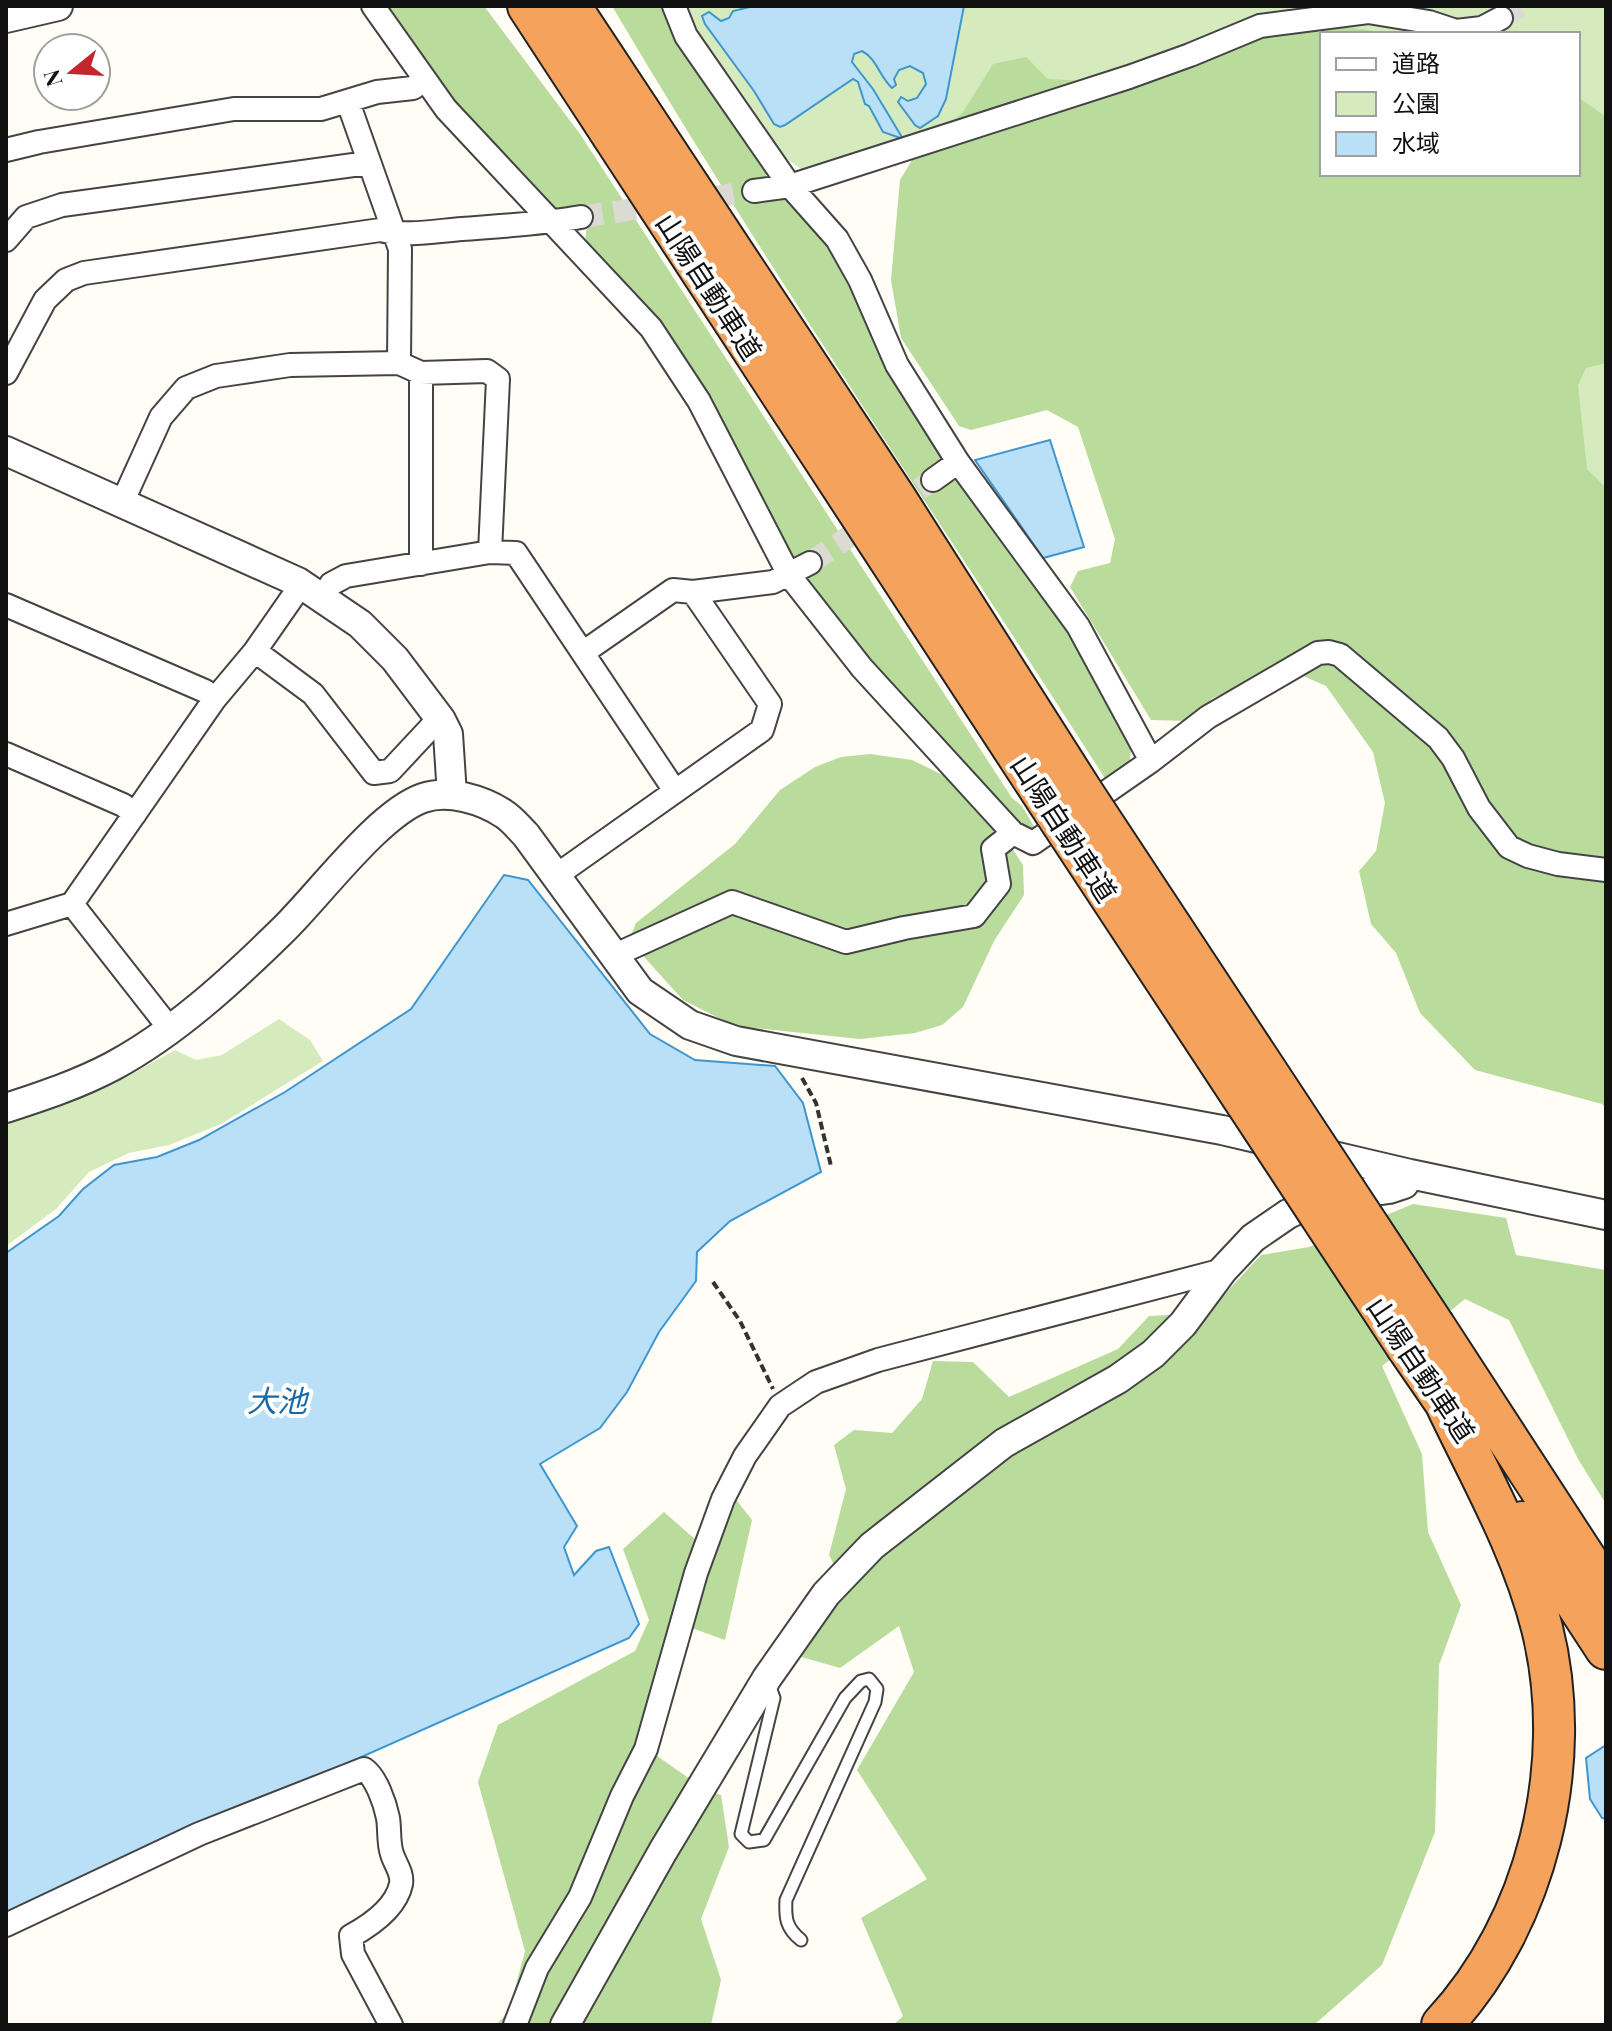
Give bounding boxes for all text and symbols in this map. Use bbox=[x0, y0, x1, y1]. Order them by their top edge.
north arrow bbox=[32, 32, 112, 112]
legend bbox=[1320, 32, 1580, 176]
text: 道路 bbox=[1392, 46, 1440, 78]
text: N bbox=[35, 66, 69, 91]
text: 公園 bbox=[1392, 86, 1440, 118]
text: 水域 bbox=[1392, 126, 1440, 158]
street label: 山陽自動車道 bbox=[649, 205, 771, 367]
street label: 山陽自動車道 bbox=[1004, 747, 1126, 909]
street label: 山陽自動車道 bbox=[1360, 1289, 1484, 1449]
water label: 大池 bbox=[247, 1380, 310, 1420]

